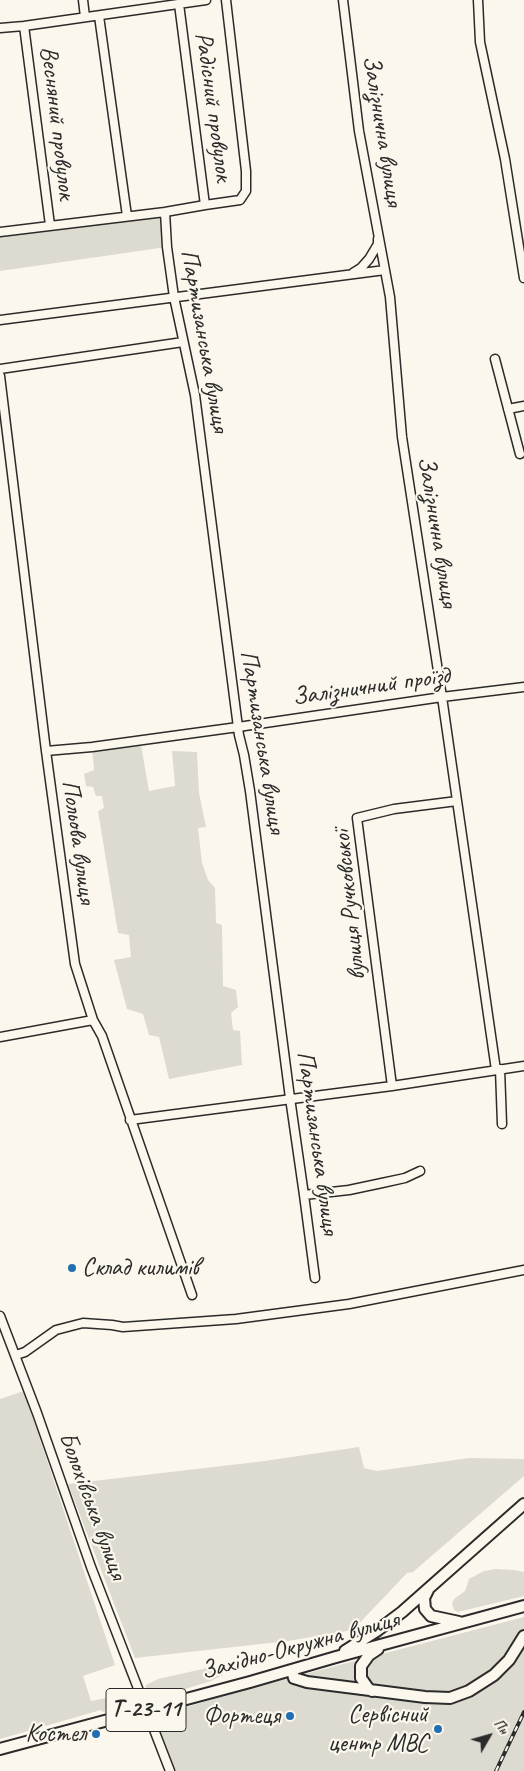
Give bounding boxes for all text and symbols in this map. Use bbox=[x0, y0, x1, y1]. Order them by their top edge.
street label: Радісний провулок bbox=[188, 30, 238, 184]
street label: Весняний провулок bbox=[33, 45, 81, 201]
street label: Залізнична вулиця bbox=[355, 53, 409, 209]
street label: Партизанська вулиця bbox=[173, 247, 235, 435]
street label: Залізнична вулиця bbox=[410, 454, 464, 610]
street label: Партизанська вулиця bbox=[233, 648, 291, 836]
street label: Залізничний проїзд bbox=[291, 661, 451, 713]
street label: Польова вулиця bbox=[54, 778, 102, 906]
street label: вулиця Ручковської bbox=[327, 828, 373, 982]
street label: Партизанська вулиця bbox=[289, 1049, 345, 1237]
place label: Склад килимів bbox=[82, 1253, 199, 1283]
marker: Склад килимів bbox=[66, 1262, 78, 1274]
street label: Болохівська вулиця bbox=[51, 1428, 133, 1584]
street label: Західно-Окружна вулиця bbox=[198, 1605, 402, 1687]
road number: Т-23-11 bbox=[106, 1688, 186, 1732]
place label: Сервісний центр МВС bbox=[328, 1700, 428, 1759]
place label: Фортеця bbox=[203, 1701, 280, 1731]
marker: Фортеця bbox=[284, 1710, 296, 1722]
north arrow bbox=[464, 1711, 514, 1761]
text: Пн bbox=[490, 1715, 512, 1737]
place label: Костел bbox=[26, 1719, 86, 1749]
marker: Сервісний центр МВС bbox=[432, 1723, 444, 1735]
marker: Костел bbox=[90, 1728, 102, 1740]

